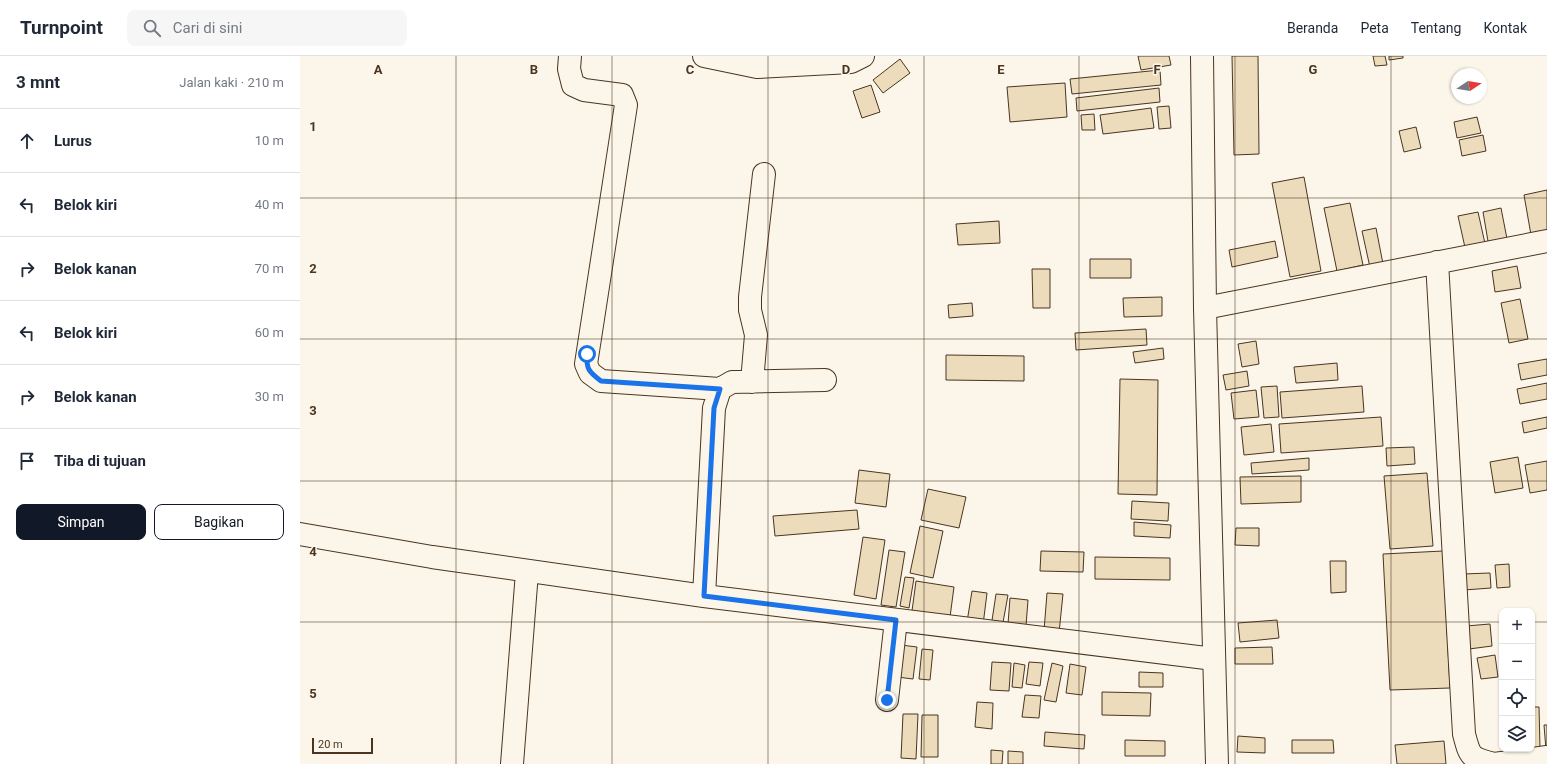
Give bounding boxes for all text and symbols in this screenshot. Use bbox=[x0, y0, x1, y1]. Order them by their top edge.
search box bbox=[127, 10, 407, 46]
text: Turnpoint bbox=[20, 16, 103, 39]
icon: search bbox=[141, 17, 163, 39]
text: Cari di sini bbox=[173, 19, 242, 37]
text: Beranda bbox=[1287, 20, 1338, 36]
text: Peta bbox=[1360, 20, 1389, 36]
text: Tentang bbox=[1411, 20, 1461, 36]
text: Kontak bbox=[1483, 20, 1527, 36]
text: A bbox=[374, 62, 383, 77]
text: B bbox=[530, 62, 538, 77]
text: C bbox=[686, 62, 695, 77]
text: D bbox=[842, 62, 850, 77]
text: E bbox=[997, 62, 1005, 77]
text: F bbox=[1153, 62, 1161, 77]
text: G bbox=[1309, 62, 1318, 77]
north arrow bbox=[1451, 68, 1487, 104]
text: 3 mnt bbox=[16, 72, 60, 92]
text: Jalan kaki · 210 m bbox=[179, 75, 284, 90]
text: 1 bbox=[309, 119, 317, 134]
icon: ahead bbox=[16, 130, 38, 152]
text: Lurus bbox=[54, 132, 92, 150]
text: 10 m bbox=[255, 133, 284, 148]
icon: left bbox=[16, 194, 38, 216]
text: Belok kiri bbox=[54, 196, 117, 214]
text: 40 m bbox=[255, 197, 284, 212]
icon: right bbox=[16, 258, 38, 280]
text: Belok kanan bbox=[54, 260, 137, 278]
text: 70 m bbox=[255, 261, 284, 276]
text: 2 bbox=[309, 261, 317, 276]
icon: left bbox=[16, 322, 38, 344]
text: Belok kiri bbox=[54, 324, 117, 342]
text: 60 m bbox=[255, 325, 284, 340]
route start bbox=[578, 345, 596, 363]
icon: right bbox=[16, 386, 38, 408]
text: Belok kanan bbox=[54, 388, 137, 406]
text: 30 m bbox=[255, 389, 284, 404]
text: 3 bbox=[309, 403, 317, 418]
icon: arrive bbox=[16, 450, 38, 472]
text: Tiba di tujuan bbox=[54, 452, 146, 470]
button: Simpan bbox=[16, 504, 146, 540]
button: Bagikan bbox=[154, 504, 284, 540]
text: 4 bbox=[309, 544, 317, 559]
map controls bbox=[1499, 608, 1535, 752]
button: + bbox=[1499, 608, 1535, 644]
button: − bbox=[1499, 644, 1535, 680]
button: locate bbox=[1499, 680, 1535, 716]
text: 5 bbox=[309, 686, 317, 701]
route end bbox=[878, 691, 896, 709]
button: layers bbox=[1499, 716, 1535, 752]
scale bar bbox=[312, 736, 373, 755]
text: 20 m bbox=[318, 738, 343, 751]

